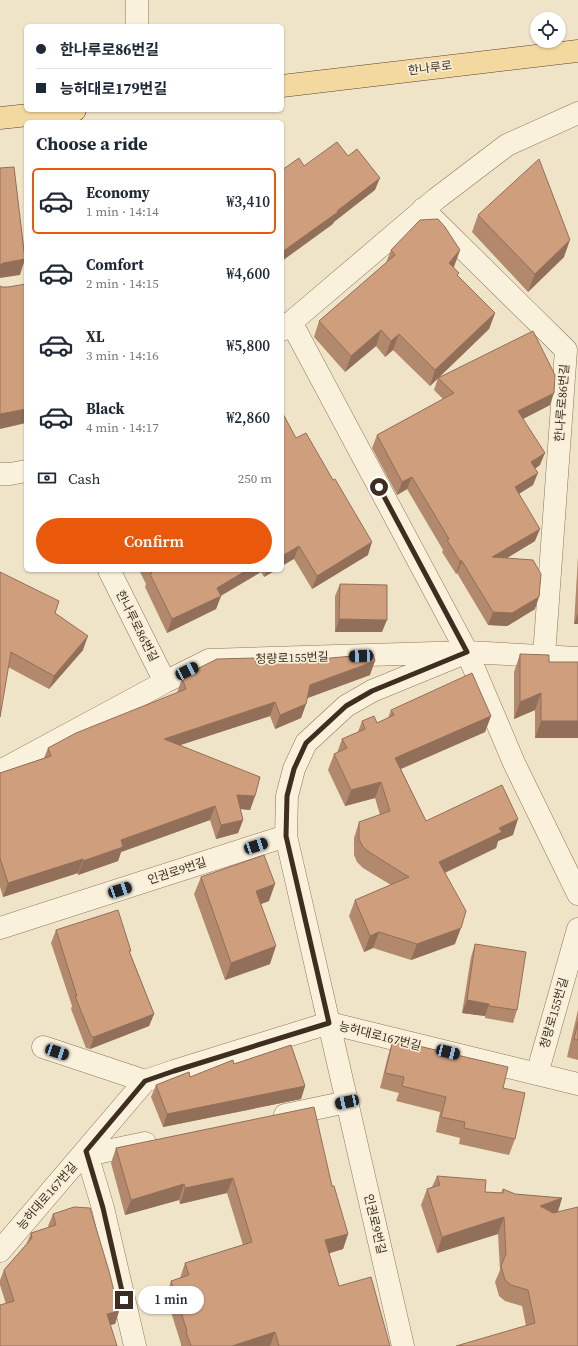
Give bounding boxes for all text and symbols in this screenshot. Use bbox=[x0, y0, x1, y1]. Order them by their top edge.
map controls bbox=[530, 12, 566, 48]
button: locate bbox=[530, 12, 566, 48]
text: 한나루로86번길 bbox=[60, 39, 159, 60]
street label: 한나루로 bbox=[407, 57, 453, 79]
text: 능허대로179번길 bbox=[60, 78, 167, 99]
text: Choose a ride bbox=[36, 131, 148, 156]
text: Economy bbox=[86, 182, 150, 203]
icon: car bbox=[38, 183, 74, 219]
text: ₩3,410 bbox=[226, 191, 270, 212]
text: 1 min · 14:14 bbox=[86, 203, 159, 220]
text: Comfort bbox=[86, 254, 144, 275]
icon: car bbox=[38, 255, 74, 291]
text: ₩4,600 bbox=[226, 263, 270, 284]
text: 2 min · 14:15 bbox=[86, 275, 159, 292]
text: XL bbox=[86, 326, 105, 347]
icon: car bbox=[38, 327, 74, 363]
text: ₩5,800 bbox=[226, 335, 270, 356]
text: 3 min · 14:16 bbox=[86, 347, 159, 364]
street label: 한나루로86번길 bbox=[551, 363, 573, 443]
text: Black bbox=[86, 398, 125, 419]
icon: car bbox=[38, 399, 74, 435]
text: ₩2,860 bbox=[226, 407, 270, 428]
text: 4 min · 14:17 bbox=[86, 419, 159, 436]
icon: cash bbox=[36, 467, 58, 489]
text: Cash bbox=[68, 468, 100, 489]
text: 250 m bbox=[238, 470, 272, 487]
route start bbox=[370, 478, 388, 496]
button: Confirm bbox=[36, 518, 272, 564]
street label: 한나루로86번길 bbox=[112, 588, 162, 664]
street label: 청량로155번길 bbox=[255, 649, 329, 667]
car bbox=[349, 650, 373, 662]
car bbox=[174, 660, 200, 682]
car bbox=[243, 837, 269, 855]
street label: 인권로9번길 bbox=[145, 854, 209, 888]
car bbox=[107, 881, 133, 899]
street label: 청량로155번길 bbox=[536, 976, 572, 1050]
street label: 능허대로167번길 bbox=[337, 1018, 423, 1054]
car bbox=[44, 1043, 70, 1061]
car bbox=[435, 1043, 461, 1061]
car bbox=[334, 1094, 360, 1110]
street label: 능허대로167번길 bbox=[13, 1159, 81, 1233]
street label: 인권로9번길 bbox=[360, 1192, 390, 1256]
callout: 1 min bbox=[138, 1286, 204, 1314]
route end bbox=[115, 1291, 133, 1309]
text: 1 min bbox=[154, 1291, 188, 1308]

